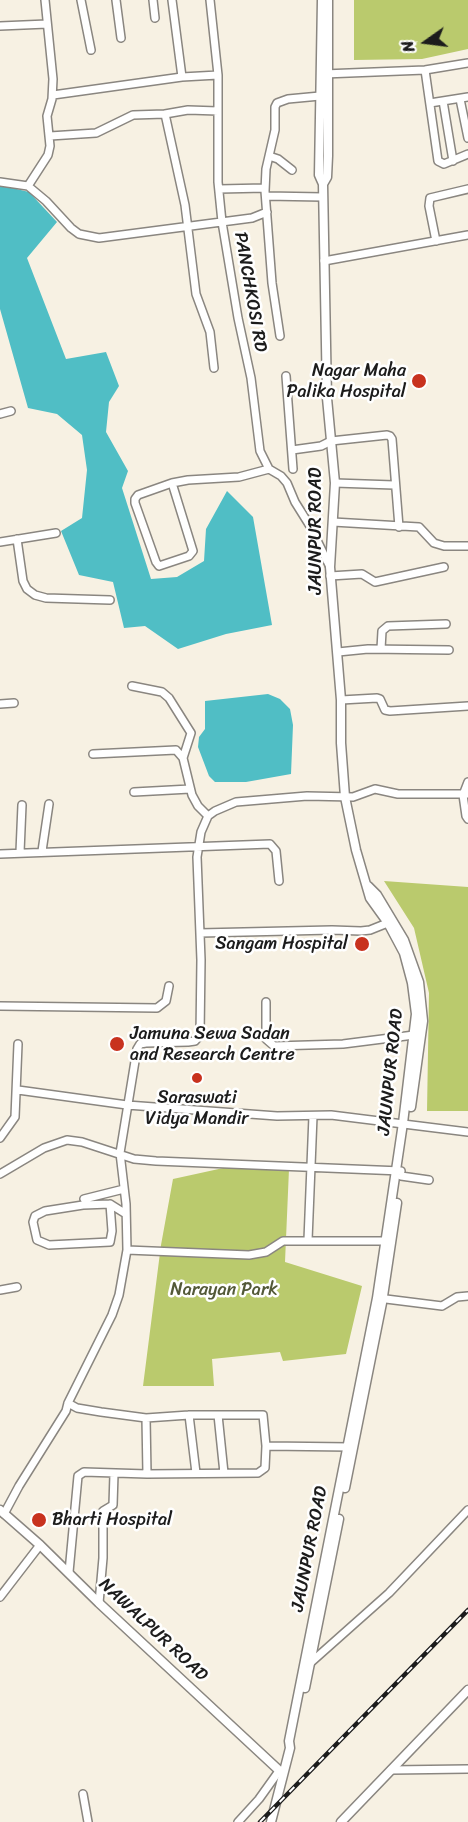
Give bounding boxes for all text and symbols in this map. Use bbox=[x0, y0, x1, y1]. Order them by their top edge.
north arrow bbox=[396, 12, 456, 72]
text: N bbox=[393, 38, 423, 55]
street label: PANCHKOSI RD bbox=[229, 230, 271, 354]
place label: Nagar Maha Palika Hospital bbox=[287, 360, 406, 403]
marker: Nagar Maha Palika Hospital bbox=[410, 372, 428, 390]
street label: JAUNPUR ROAD bbox=[305, 467, 327, 595]
place label: Sangam Hospital bbox=[215, 933, 348, 955]
marker: Sangam Hospital bbox=[353, 935, 371, 953]
street label: JAUNPUR ROAD bbox=[374, 1008, 408, 1136]
place label: Jamuna Sewa Sadan and Research Centre bbox=[130, 1023, 295, 1066]
marker: Jamuna Sewa Sadan and Research Centre bbox=[108, 1035, 126, 1053]
marker: Saraswati Vidya Mandir bbox=[190, 1071, 204, 1085]
place label: Saraswati Vidya Mandir bbox=[145, 1087, 249, 1130]
park label: Narayan Park bbox=[170, 1279, 278, 1301]
street label: JAUNPUR ROAD bbox=[287, 1485, 333, 1613]
place label: Bharti Hospital bbox=[52, 1509, 172, 1531]
marker: Bharti Hospital bbox=[30, 1511, 48, 1529]
street label: NAWALPUR ROAD bbox=[94, 1574, 212, 1686]

